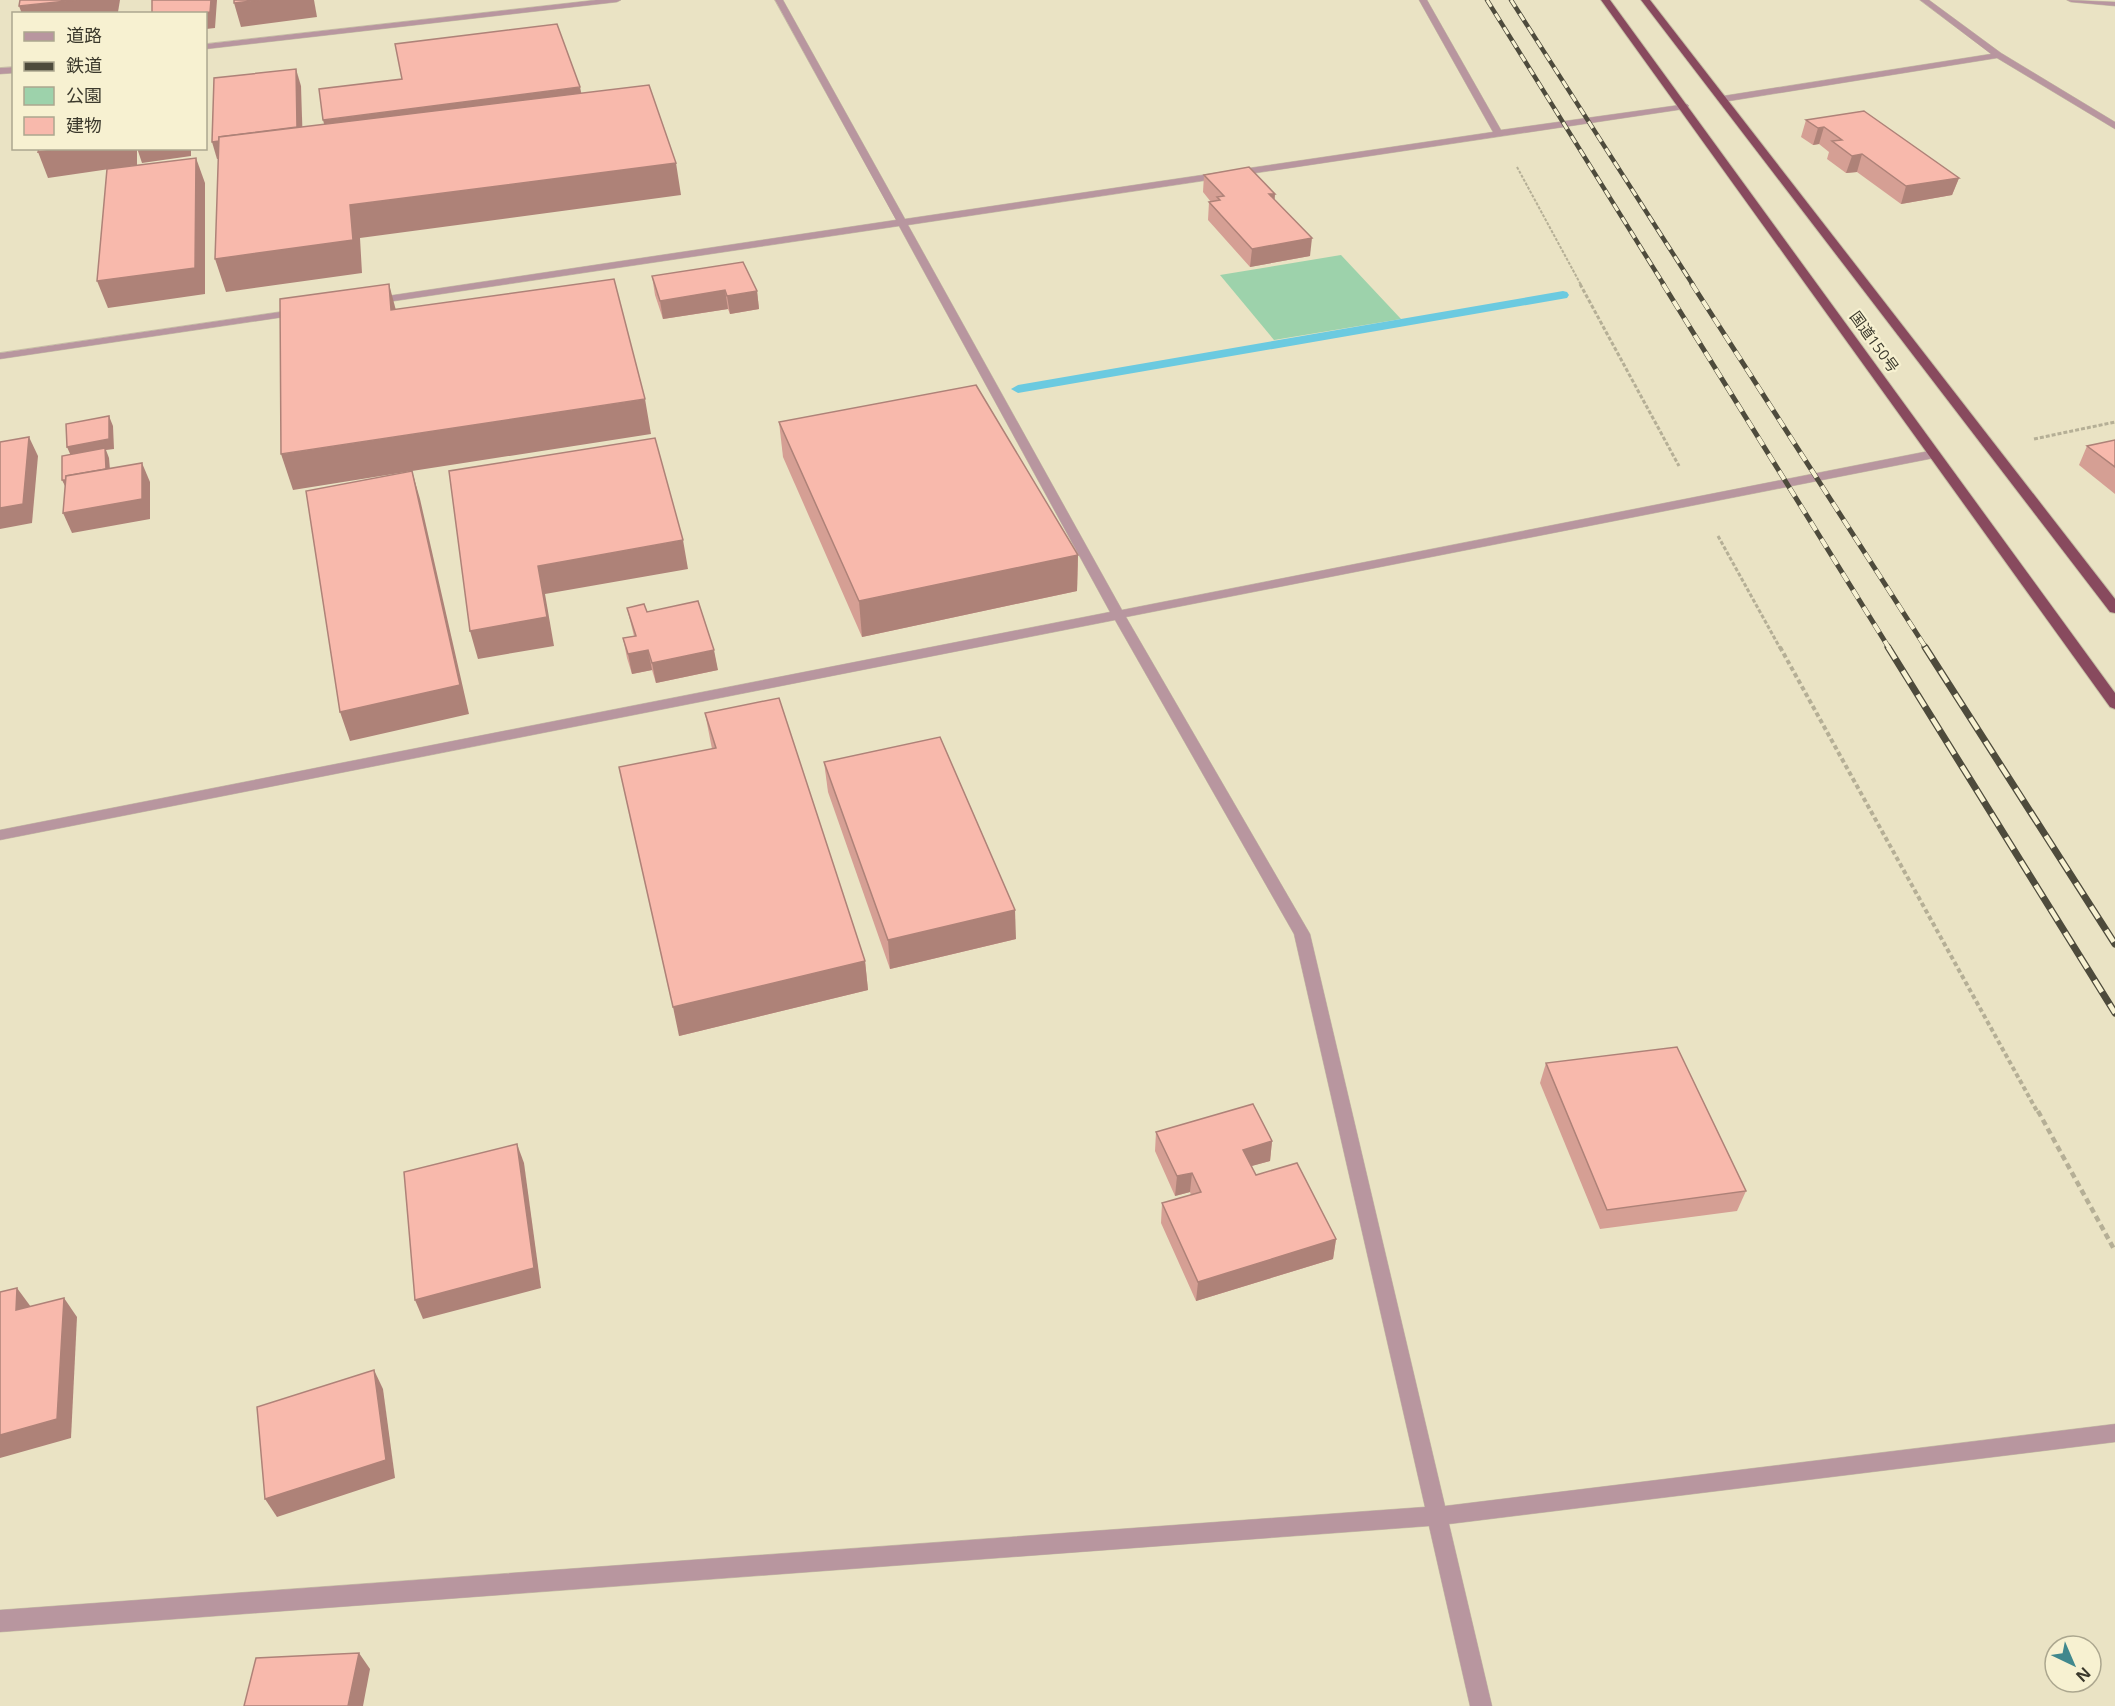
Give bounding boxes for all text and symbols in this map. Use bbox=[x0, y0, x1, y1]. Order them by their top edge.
legend bbox=[12, 12, 207, 150]
text: 道路 bbox=[66, 23, 102, 47]
text: 鉄道 bbox=[66, 53, 102, 77]
text: 公園 bbox=[66, 83, 102, 107]
text: 建物 bbox=[66, 113, 102, 137]
street label: 国道150号 bbox=[1846, 307, 1904, 376]
north arrow bbox=[2043, 1634, 2103, 1694]
text: N bbox=[2071, 1662, 2096, 1687]

